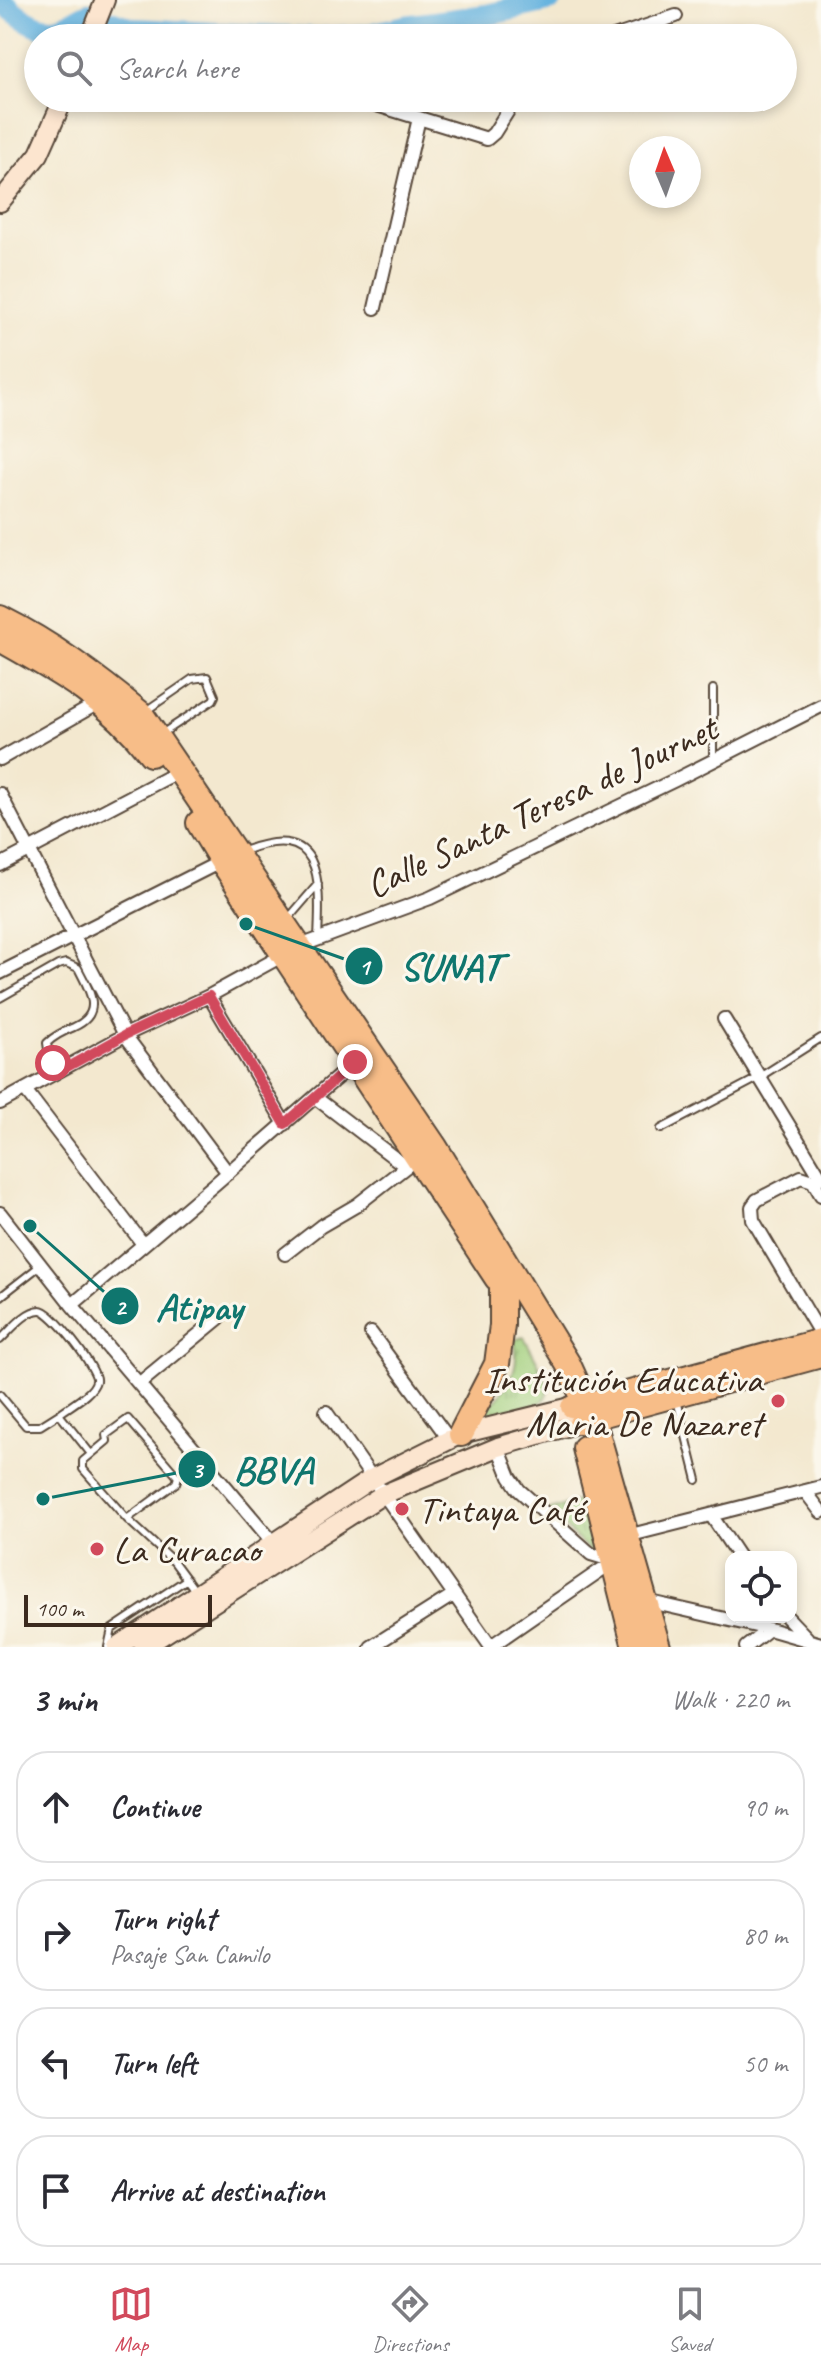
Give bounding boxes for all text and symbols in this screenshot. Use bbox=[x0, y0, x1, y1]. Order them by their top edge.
search box bbox=[24, 24, 797, 112]
icon: search bbox=[52, 46, 96, 90]
text: Search here bbox=[116, 49, 238, 87]
north arrow bbox=[629, 136, 701, 208]
street label: Calle Santa Teresa de Journet bbox=[358, 703, 727, 908]
callout: SUNAT bbox=[344, 934, 516, 998]
text: SUNAT bbox=[400, 942, 511, 992]
text: 1 bbox=[359, 952, 373, 982]
route end bbox=[337, 1044, 373, 1080]
route start bbox=[35, 1045, 71, 1081]
callout: Atipay bbox=[100, 1274, 258, 1338]
text: Atipay bbox=[156, 1282, 247, 1332]
text: 2 bbox=[115, 1292, 128, 1322]
place label: Institución Educativa Maria De Nazaret bbox=[483, 1356, 767, 1447]
marker: Institución Educativa Maria De Nazaret bbox=[769, 1392, 787, 1410]
callout: BBVA bbox=[177, 1437, 329, 1501]
text: BBVA bbox=[233, 1445, 315, 1495]
text: 3 bbox=[192, 1455, 205, 1485]
place label: Tintaya Café bbox=[418, 1486, 589, 1533]
marker: Tintaya Café bbox=[393, 1500, 411, 1518]
place label: La Curacao bbox=[113, 1526, 264, 1573]
marker: La Curacao bbox=[88, 1540, 106, 1558]
map controls bbox=[725, 1551, 797, 1623]
button: locate bbox=[725, 1551, 797, 1623]
scale bar bbox=[24, 1591, 212, 1627]
text: 100 m bbox=[36, 1595, 83, 1623]
text: 3 min bbox=[32, 1678, 97, 1721]
text: Walk · 220 m bbox=[672, 1683, 789, 1716]
icon: ahead bbox=[34, 1785, 78, 1829]
text: Continue bbox=[110, 1788, 200, 1826]
text: 90 m bbox=[743, 1791, 787, 1824]
text: Turn right bbox=[110, 1900, 215, 1938]
icon: right bbox=[34, 1913, 78, 1957]
text: 80 m bbox=[743, 1919, 787, 1952]
text: Pasaje San Camilo bbox=[110, 1938, 269, 1971]
icon: left bbox=[34, 2041, 78, 2085]
text: Turn left bbox=[110, 2044, 197, 2082]
text: 50 m bbox=[743, 2047, 787, 2080]
icon: arrive bbox=[34, 2169, 78, 2213]
text: Arrive at destination bbox=[110, 2172, 325, 2210]
tab: Map bbox=[109, 2282, 153, 2358]
tab: Directions bbox=[372, 2282, 449, 2358]
tab: Saved bbox=[668, 2282, 712, 2358]

